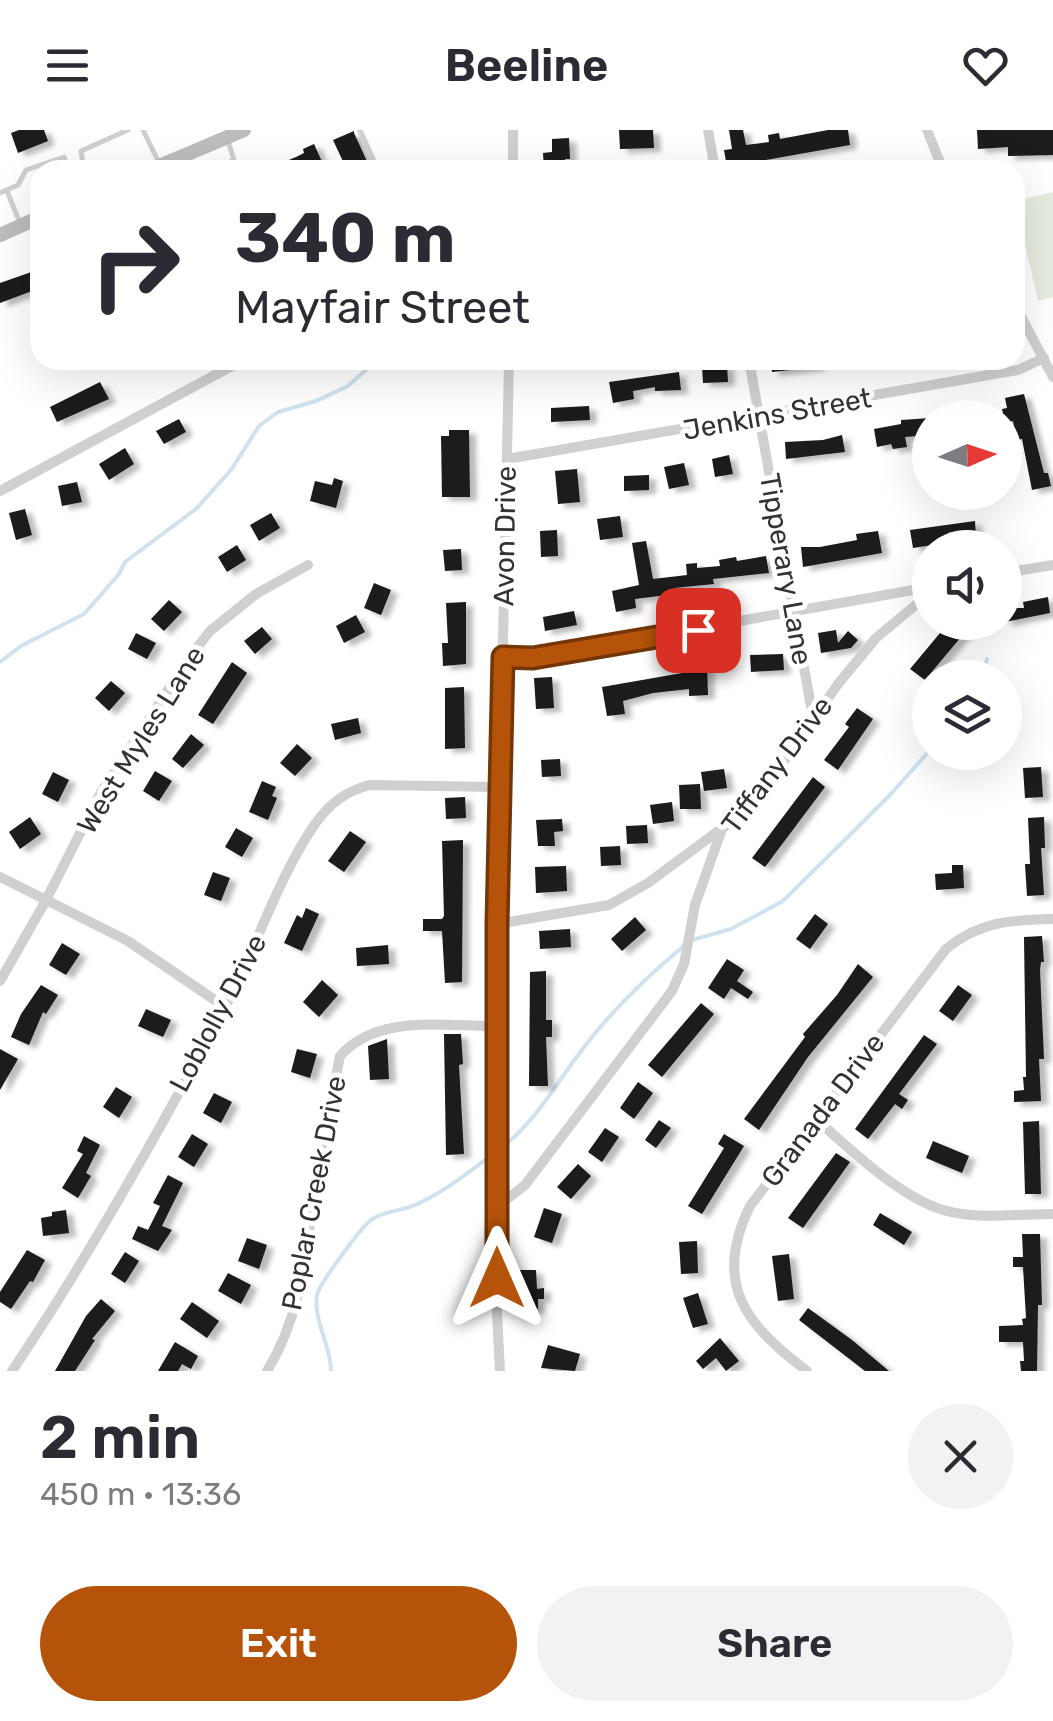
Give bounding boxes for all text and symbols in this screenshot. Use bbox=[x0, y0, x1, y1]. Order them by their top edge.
icon: menu bbox=[40, 38, 95, 93]
icon: heart bbox=[958, 38, 1013, 93]
text: Beeline bbox=[445, 39, 608, 92]
text: 340 m bbox=[235, 197, 456, 280]
icon: right bbox=[70, 200, 200, 330]
text: Mayfair Street bbox=[235, 281, 530, 334]
street label: Jenkins Street bbox=[680, 381, 874, 447]
north arrow bbox=[912, 400, 1022, 510]
map controls bbox=[912, 400, 1022, 770]
street label: Avon Drive bbox=[487, 466, 523, 606]
street label: Tipperary Lane bbox=[753, 471, 819, 667]
button: sound bbox=[912, 530, 1022, 640]
pin bbox=[656, 588, 741, 673]
icon: arrive bbox=[671, 603, 726, 658]
street label: West Myles Lane bbox=[70, 640, 212, 840]
button: layers bbox=[912, 660, 1022, 770]
street label: Tiffany Drive bbox=[715, 690, 839, 840]
street label: Loblolly Drive bbox=[163, 929, 273, 1097]
street label: Granada Drive bbox=[755, 1027, 891, 1193]
street label: Poplar Creek Drive bbox=[275, 1073, 353, 1313]
position arrow bbox=[445, 1226, 549, 1330]
text: 2 min bbox=[40, 1402, 200, 1473]
button: close bbox=[908, 1404, 1013, 1509]
text: 450 m · 13:36 bbox=[40, 1475, 241, 1513]
button: Exit bbox=[40, 1586, 517, 1701]
button: Share bbox=[537, 1586, 1013, 1701]

